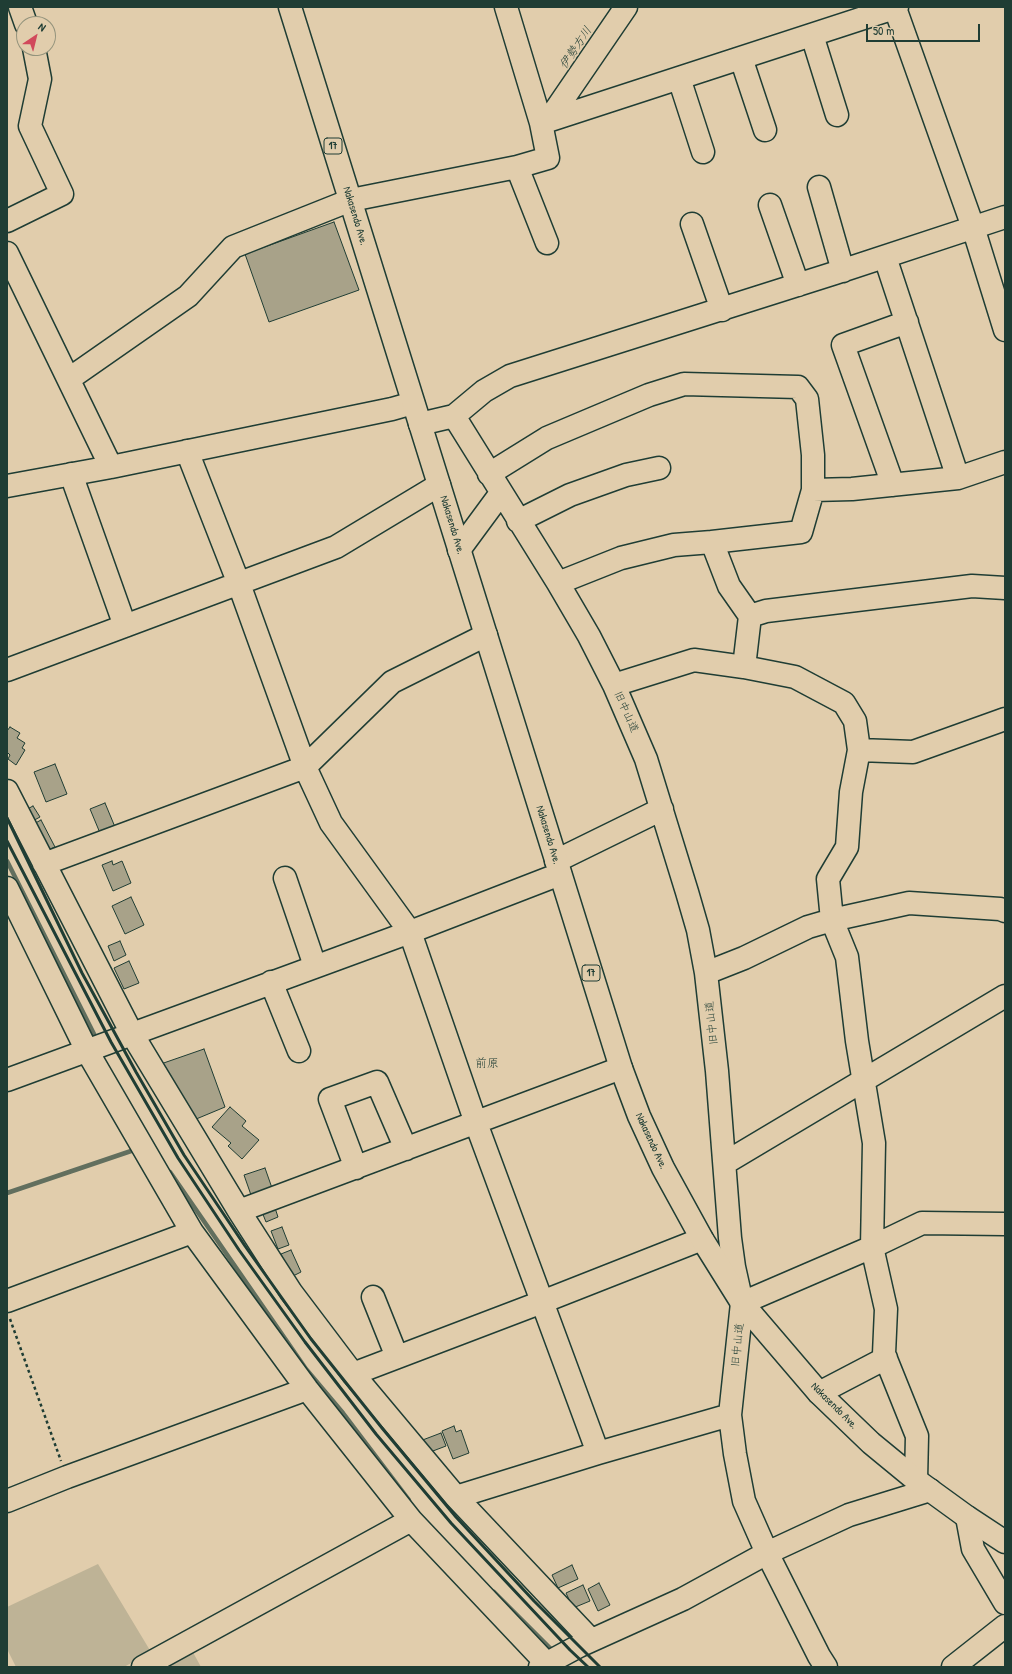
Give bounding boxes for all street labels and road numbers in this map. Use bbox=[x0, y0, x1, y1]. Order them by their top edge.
road number: 17 bbox=[324, 138, 342, 154]
street label: Nakasendo Ave. bbox=[340, 185, 370, 247]
street label: Nakasendo Ave. bbox=[437, 494, 467, 556]
street label: 旧中山道 bbox=[611, 689, 641, 735]
street label: Nakasendo Ave. bbox=[533, 804, 563, 866]
road number: 17 bbox=[582, 965, 600, 981]
street label: 旧中山道 bbox=[703, 1000, 721, 1046]
street label: Nakasendo Ave. bbox=[632, 1111, 670, 1171]
street label: 旧中山道 bbox=[729, 1322, 747, 1368]
street label: Nakasendo Ave. bbox=[808, 1380, 860, 1432]

